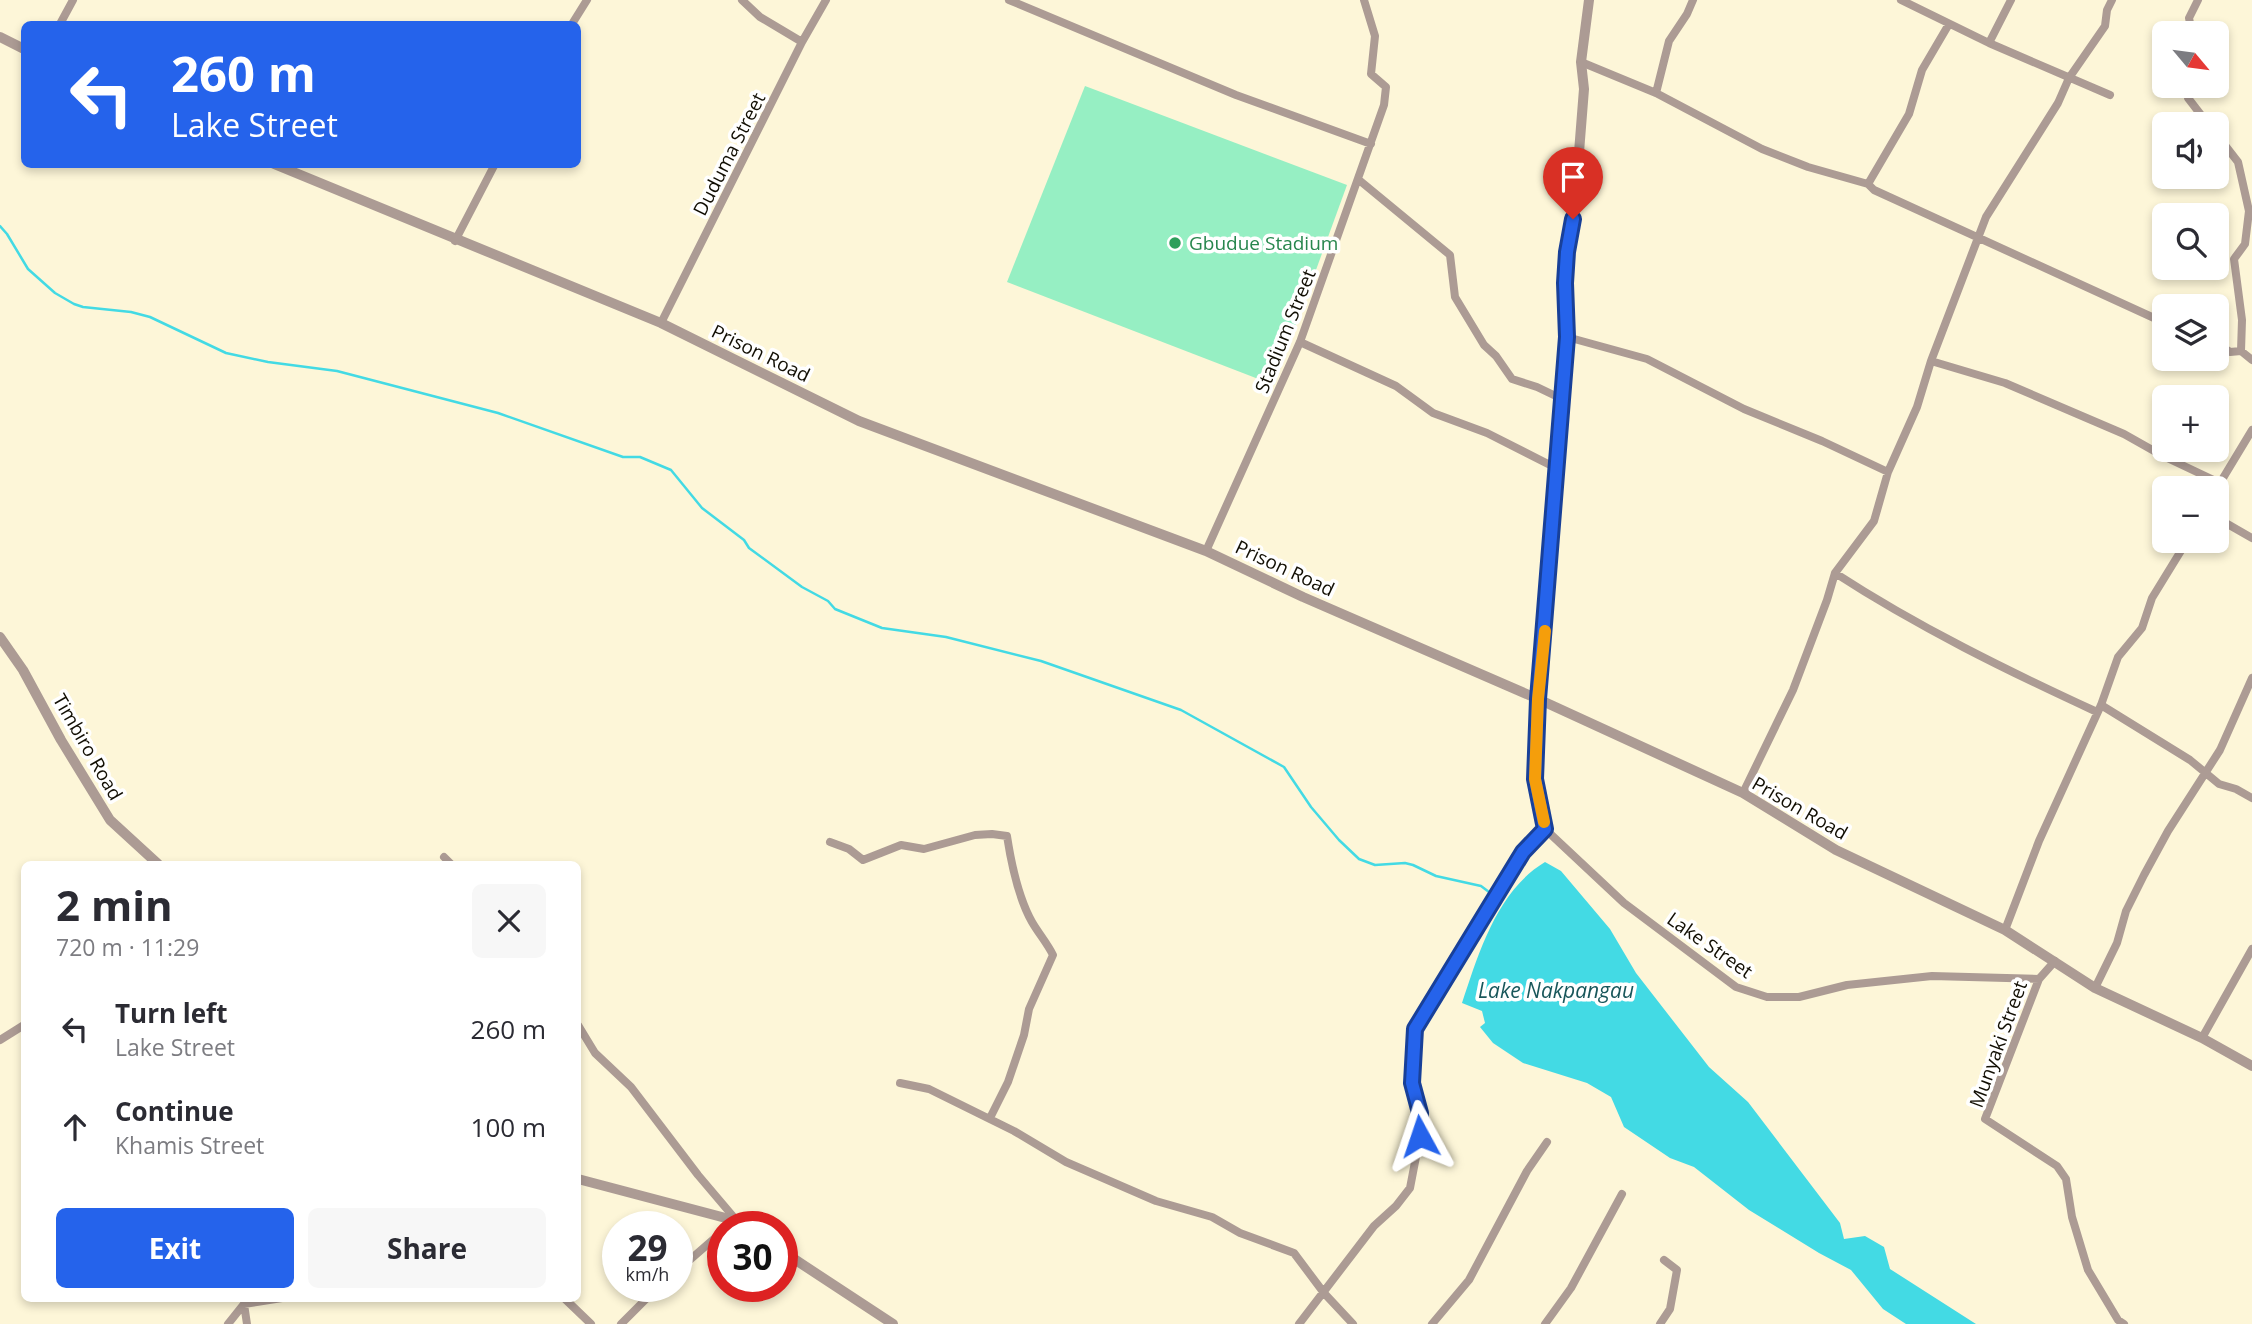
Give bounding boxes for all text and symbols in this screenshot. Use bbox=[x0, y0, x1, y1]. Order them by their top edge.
north arrow bbox=[2152, 21, 2230, 98]
map controls bbox=[2152, 21, 2229, 553]
text: 260 m bbox=[171, 40, 316, 106]
icon: left bbox=[56, 49, 147, 140]
street label: Duduma Street bbox=[687, 88, 771, 220]
text: Lake Street bbox=[171, 103, 338, 146]
button: sound bbox=[2152, 112, 2229, 189]
pin bbox=[1543, 147, 1603, 219]
icon: arrive bbox=[1554, 158, 1592, 196]
button: search bbox=[2152, 203, 2229, 280]
place label: Gbudue Stadium bbox=[1189, 230, 1338, 256]
marker: Gbudue Stadium bbox=[1167, 235, 1183, 251]
street label: Stadium Street bbox=[1248, 265, 1322, 397]
button: layers bbox=[2152, 294, 2229, 371]
street label: Prison Road bbox=[707, 318, 815, 388]
button: + bbox=[2152, 385, 2229, 462]
button: − bbox=[2152, 476, 2229, 553]
street label: Prison Road bbox=[1231, 534, 1339, 602]
street label: Timbiro Road bbox=[47, 689, 129, 805]
street label: Prison Road bbox=[1747, 770, 1853, 846]
text: 2 min bbox=[56, 876, 173, 933]
button: close bbox=[472, 884, 546, 958]
street label: Lake Street bbox=[1662, 906, 1758, 984]
text: 720 m · 11:29 bbox=[56, 931, 199, 963]
water label: Lake Nakpangau bbox=[1478, 976, 1634, 1004]
street label: Munyaki Street bbox=[1963, 977, 2033, 1111]
text: Turn left bbox=[115, 995, 227, 1031]
icon: left bbox=[56, 1010, 94, 1048]
text: 260 m bbox=[471, 1011, 546, 1047]
text: Lake Street bbox=[115, 1031, 235, 1063]
text: Continue bbox=[115, 1093, 234, 1129]
position arrow bbox=[1383, 1099, 1457, 1173]
icon: ahead bbox=[56, 1108, 94, 1146]
text: 100 m bbox=[471, 1109, 546, 1145]
text: Khamis Street bbox=[115, 1129, 264, 1161]
button: Exit bbox=[56, 1208, 294, 1288]
button: Share bbox=[308, 1208, 546, 1288]
speed limit sign: 30 bbox=[707, 1211, 798, 1302]
text: 29 bbox=[627, 1224, 668, 1271]
text: km/h bbox=[626, 1262, 669, 1286]

